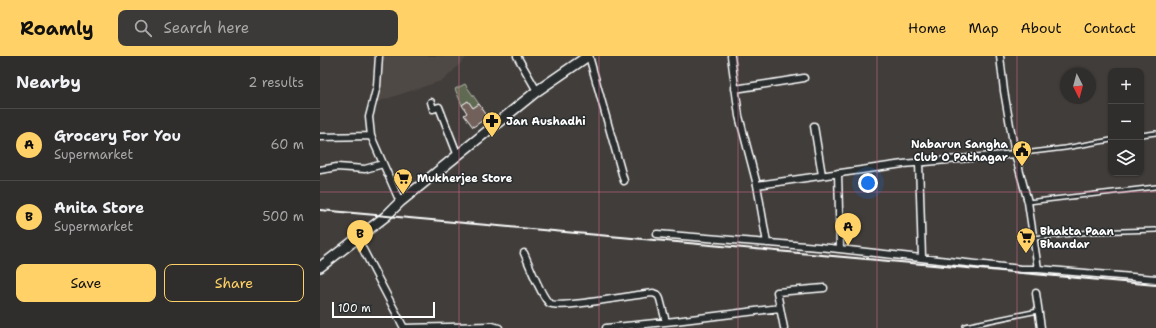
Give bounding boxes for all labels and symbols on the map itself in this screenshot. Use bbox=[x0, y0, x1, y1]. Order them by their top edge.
north arrow bbox=[1060, 68, 1096, 104]
pharmacy icon: Jan Aushadhi bbox=[481, 110, 503, 138]
place label: Jan Aushadhi bbox=[506, 114, 586, 129]
place label: Nabarun Sangha Club O Pathagar bbox=[911, 137, 1008, 165]
public building icon: Nabarun Sangha Club O Pathagar bbox=[1011, 139, 1033, 167]
supermarket icon: Mukherjee Store bbox=[392, 167, 414, 195]
place label: Mukherjee Store bbox=[417, 171, 513, 186]
your location bbox=[858, 173, 878, 193]
pin: A bbox=[835, 213, 861, 246]
pin: B bbox=[347, 220, 373, 253]
place label: Bhakta Paan Bhandar bbox=[1040, 224, 1115, 252]
supermarket icon: Bhakta Paan Bhandar bbox=[1015, 226, 1037, 254]
scale bar bbox=[332, 300, 435, 319]

